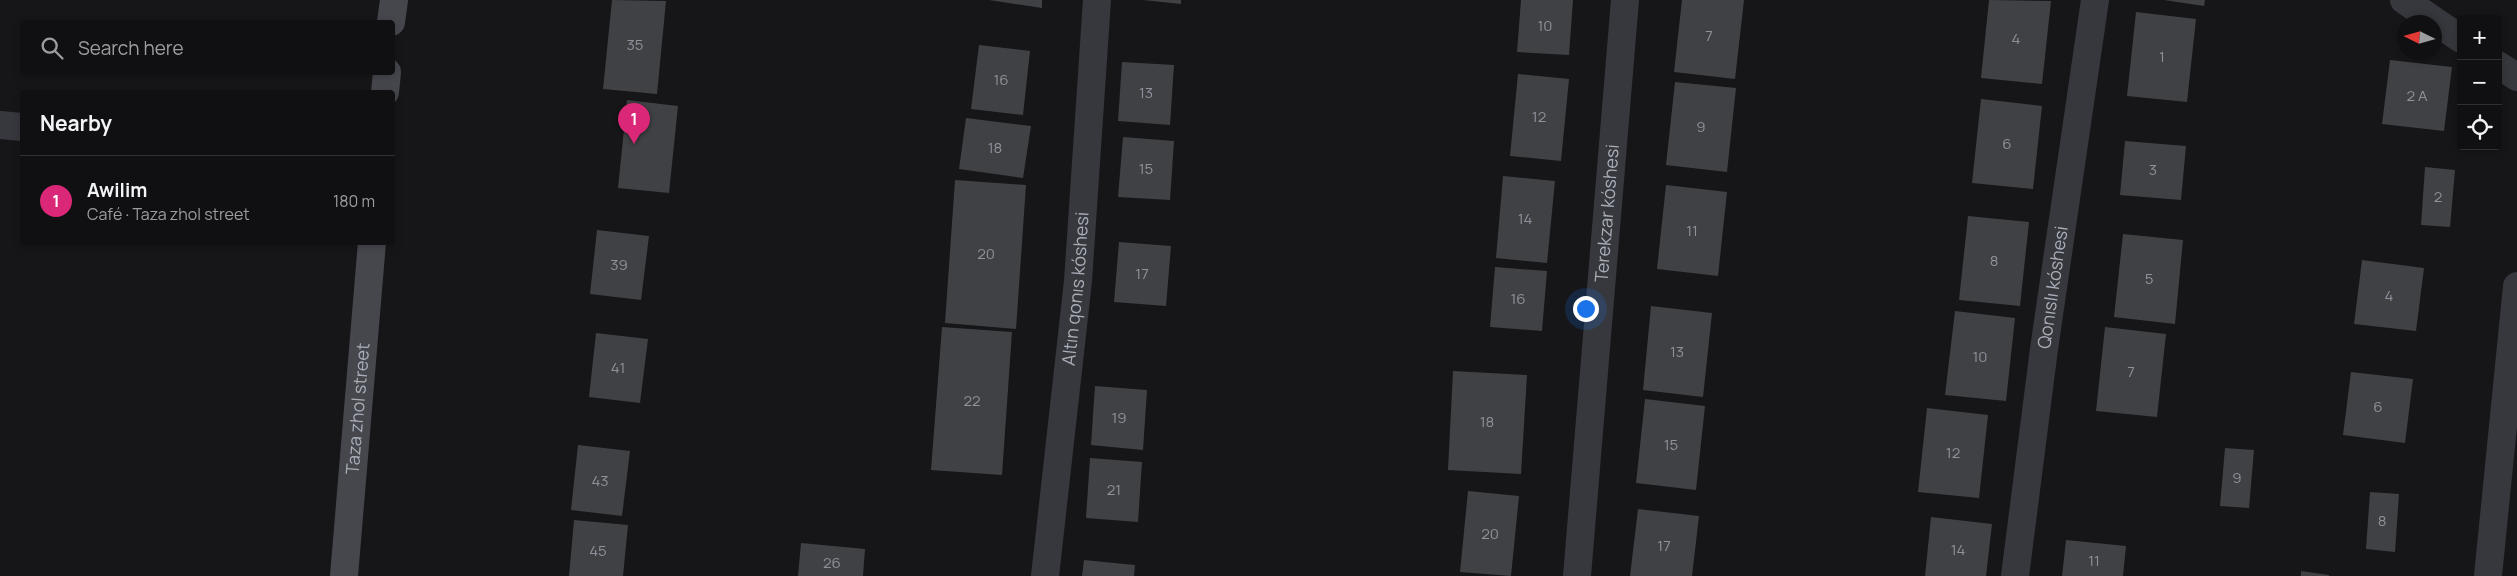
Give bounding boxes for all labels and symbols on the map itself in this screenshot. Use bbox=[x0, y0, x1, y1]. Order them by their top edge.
house number: 10 bbox=[1538, 15, 1553, 36]
north arrow bbox=[2397, 15, 2442, 60]
house number: 7 bbox=[1705, 25, 1713, 46]
house number: 4 bbox=[2012, 28, 2021, 49]
house number: 35 bbox=[627, 34, 643, 55]
house number: 1 bbox=[2159, 46, 2165, 67]
house number: 16 bbox=[993, 69, 1009, 90]
house number: 13 bbox=[1139, 82, 1153, 103]
house number: 2 А bbox=[2406, 85, 2428, 106]
pin: 1 bbox=[618, 103, 650, 144]
house number: 12 bbox=[1532, 106, 1546, 127]
house number: 9 bbox=[1696, 116, 1706, 137]
house number: 6 bbox=[2002, 133, 2012, 154]
house number: 18 bbox=[988, 137, 1002, 158]
street label: Terekzar kóshesi bbox=[1589, 143, 1624, 283]
house number: 15 bbox=[1139, 158, 1153, 179]
house number: 3 bbox=[2149, 159, 2157, 180]
house number: 2 bbox=[2434, 186, 2442, 207]
house number: 14 bbox=[1518, 208, 1532, 229]
street label: Altın qonıs kóshesi bbox=[1056, 211, 1094, 367]
house number: 11 bbox=[1686, 220, 1698, 241]
street label: Qonıslı kóshesi bbox=[2031, 224, 2073, 350]
house number: 20 bbox=[977, 243, 995, 264]
house number: 8 bbox=[1990, 250, 1998, 271]
house number: 39 bbox=[610, 254, 628, 275]
house number: 17 bbox=[1135, 263, 1149, 284]
house number: 5 bbox=[2145, 268, 2153, 289]
house number: 4 bbox=[2385, 285, 2394, 306]
house number: 16 bbox=[1510, 288, 1526, 309]
your location bbox=[1573, 296, 1599, 322]
house number: 13 bbox=[1670, 341, 1684, 362]
street label: Taza zhol street bbox=[340, 342, 375, 475]
house number: 10 bbox=[1973, 346, 1988, 367]
house number: 41 bbox=[611, 357, 625, 378]
house number: 7 bbox=[2127, 361, 2135, 382]
house number: 22 bbox=[963, 390, 981, 411]
house number: 6 bbox=[2373, 396, 2383, 417]
house number: 19 bbox=[1111, 407, 1127, 428]
house number: 18 bbox=[1480, 411, 1494, 432]
house number: 15 bbox=[1664, 434, 1678, 455]
house number: 12 bbox=[1946, 442, 1960, 463]
house number: 9 bbox=[2232, 467, 2242, 488]
house number: 43 bbox=[591, 470, 609, 491]
house number: 21 bbox=[1107, 479, 1121, 500]
house number: 8 bbox=[2378, 510, 2386, 531]
house number: 20 bbox=[1481, 523, 1499, 544]
house number: 17 bbox=[1657, 535, 1671, 556]
house number: 14 bbox=[1951, 539, 1965, 560]
house number: 45 bbox=[589, 540, 607, 561]
house number: 11 bbox=[2088, 550, 2100, 571]
house number: 26 bbox=[823, 552, 841, 573]

